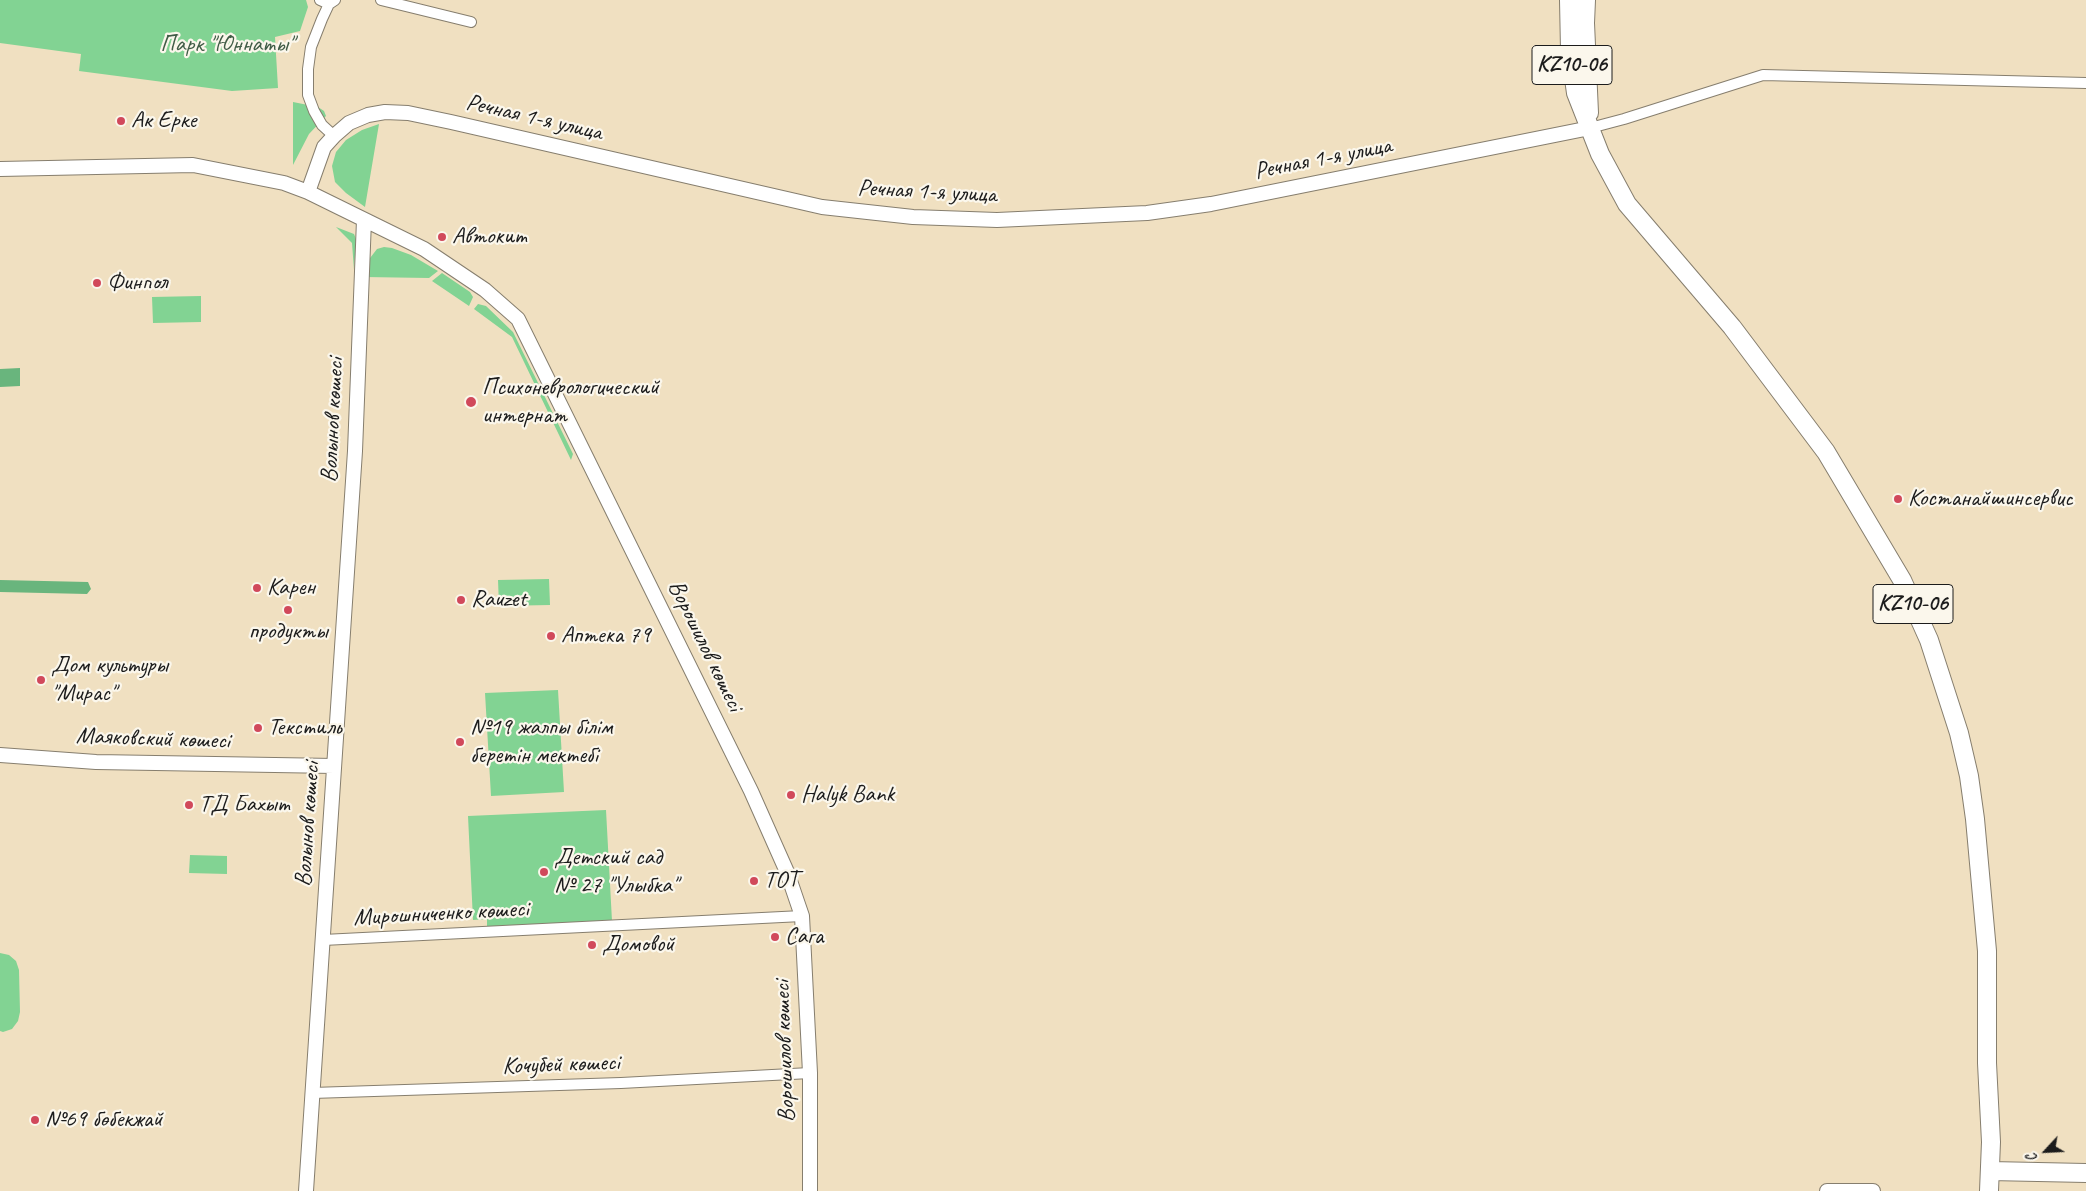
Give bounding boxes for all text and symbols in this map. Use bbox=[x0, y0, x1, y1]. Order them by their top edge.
park label: Парк "Юннаты" bbox=[160, 31, 294, 59]
road number: KZ10-06 bbox=[1532, 46, 1612, 84]
street label: Речная 1-я улица bbox=[463, 88, 605, 148]
place label: Ак Ерке bbox=[131, 107, 196, 135]
marker: Ак Ерке bbox=[115, 115, 127, 127]
street label: Речная 1-я улица bbox=[1252, 132, 1394, 186]
street label: Речная 1-я улица bbox=[857, 174, 997, 210]
place label: Автокит bbox=[452, 223, 526, 251]
marker: Автокит bbox=[436, 231, 448, 243]
place label: Финпол bbox=[107, 269, 167, 297]
marker: Финпол bbox=[91, 277, 103, 289]
street label: Волынов көшесі bbox=[315, 357, 351, 483]
place label: Психоневрологический интернат bbox=[482, 374, 659, 430]
marker: Психоневрологический интернат bbox=[464, 395, 478, 409]
place label: Костанайшинсервис bbox=[1908, 485, 2073, 513]
marker: Костанайшинсервис bbox=[1892, 493, 1904, 505]
place label: Карен bbox=[267, 574, 315, 602]
street label: Ворошилов көшесі bbox=[661, 576, 749, 716]
marker: Карен bbox=[251, 582, 263, 594]
road number: KZ10-06 bbox=[1873, 584, 1953, 624]
place label: Rauzet bbox=[471, 586, 526, 614]
marker: Rauzet bbox=[455, 594, 467, 606]
marker: продукты bbox=[282, 604, 294, 616]
place label: продукты bbox=[248, 618, 328, 646]
place label: Аптека 79 bbox=[561, 622, 650, 650]
marker: Аптека 79 bbox=[545, 630, 557, 642]
place label: Дом культуры "Мирас" bbox=[51, 652, 168, 708]
marker: Дом культуры "Мирас" bbox=[35, 674, 47, 686]
place label: Текстиль bbox=[268, 714, 341, 742]
place label: №19 жалпы білім беретін мектебі bbox=[470, 714, 612, 770]
street label: Маяковский көшесі bbox=[75, 722, 231, 756]
marker: Текстиль bbox=[252, 722, 264, 734]
marker: №19 жалпы білім беретін мектебі bbox=[454, 736, 466, 748]
street label: Волынов көшесі bbox=[289, 761, 327, 887]
place label: Halyk Bank bbox=[801, 781, 894, 809]
marker: Halyk Bank bbox=[785, 789, 797, 801]
place label: ТД Бахыт bbox=[199, 791, 289, 819]
marker: ТД Бахыт bbox=[183, 799, 195, 811]
place label: Детский сад № 27 "Улыбка" bbox=[554, 844, 678, 900]
marker: Детский сад № 27 "Улыбка" bbox=[538, 866, 550, 878]
place label: ТОТ bbox=[764, 867, 798, 895]
marker: ТОТ bbox=[748, 875, 760, 887]
street label: Мирошниченко көшесі bbox=[353, 895, 529, 933]
place label: Сага bbox=[785, 923, 823, 951]
place label: Домовой bbox=[602, 931, 674, 959]
marker: Сага bbox=[769, 931, 781, 943]
marker: Домовой bbox=[586, 939, 598, 951]
street label: Ворошилов көшесі bbox=[768, 979, 802, 1123]
street label: Кочубей көшесі bbox=[502, 1049, 620, 1081]
place label: №69 бөбекжай bbox=[45, 1106, 162, 1134]
marker: №69 бөбекжай bbox=[29, 1114, 41, 1126]
north arrow bbox=[2021, 1126, 2071, 1176]
text: С bbox=[2023, 1151, 2041, 1164]

